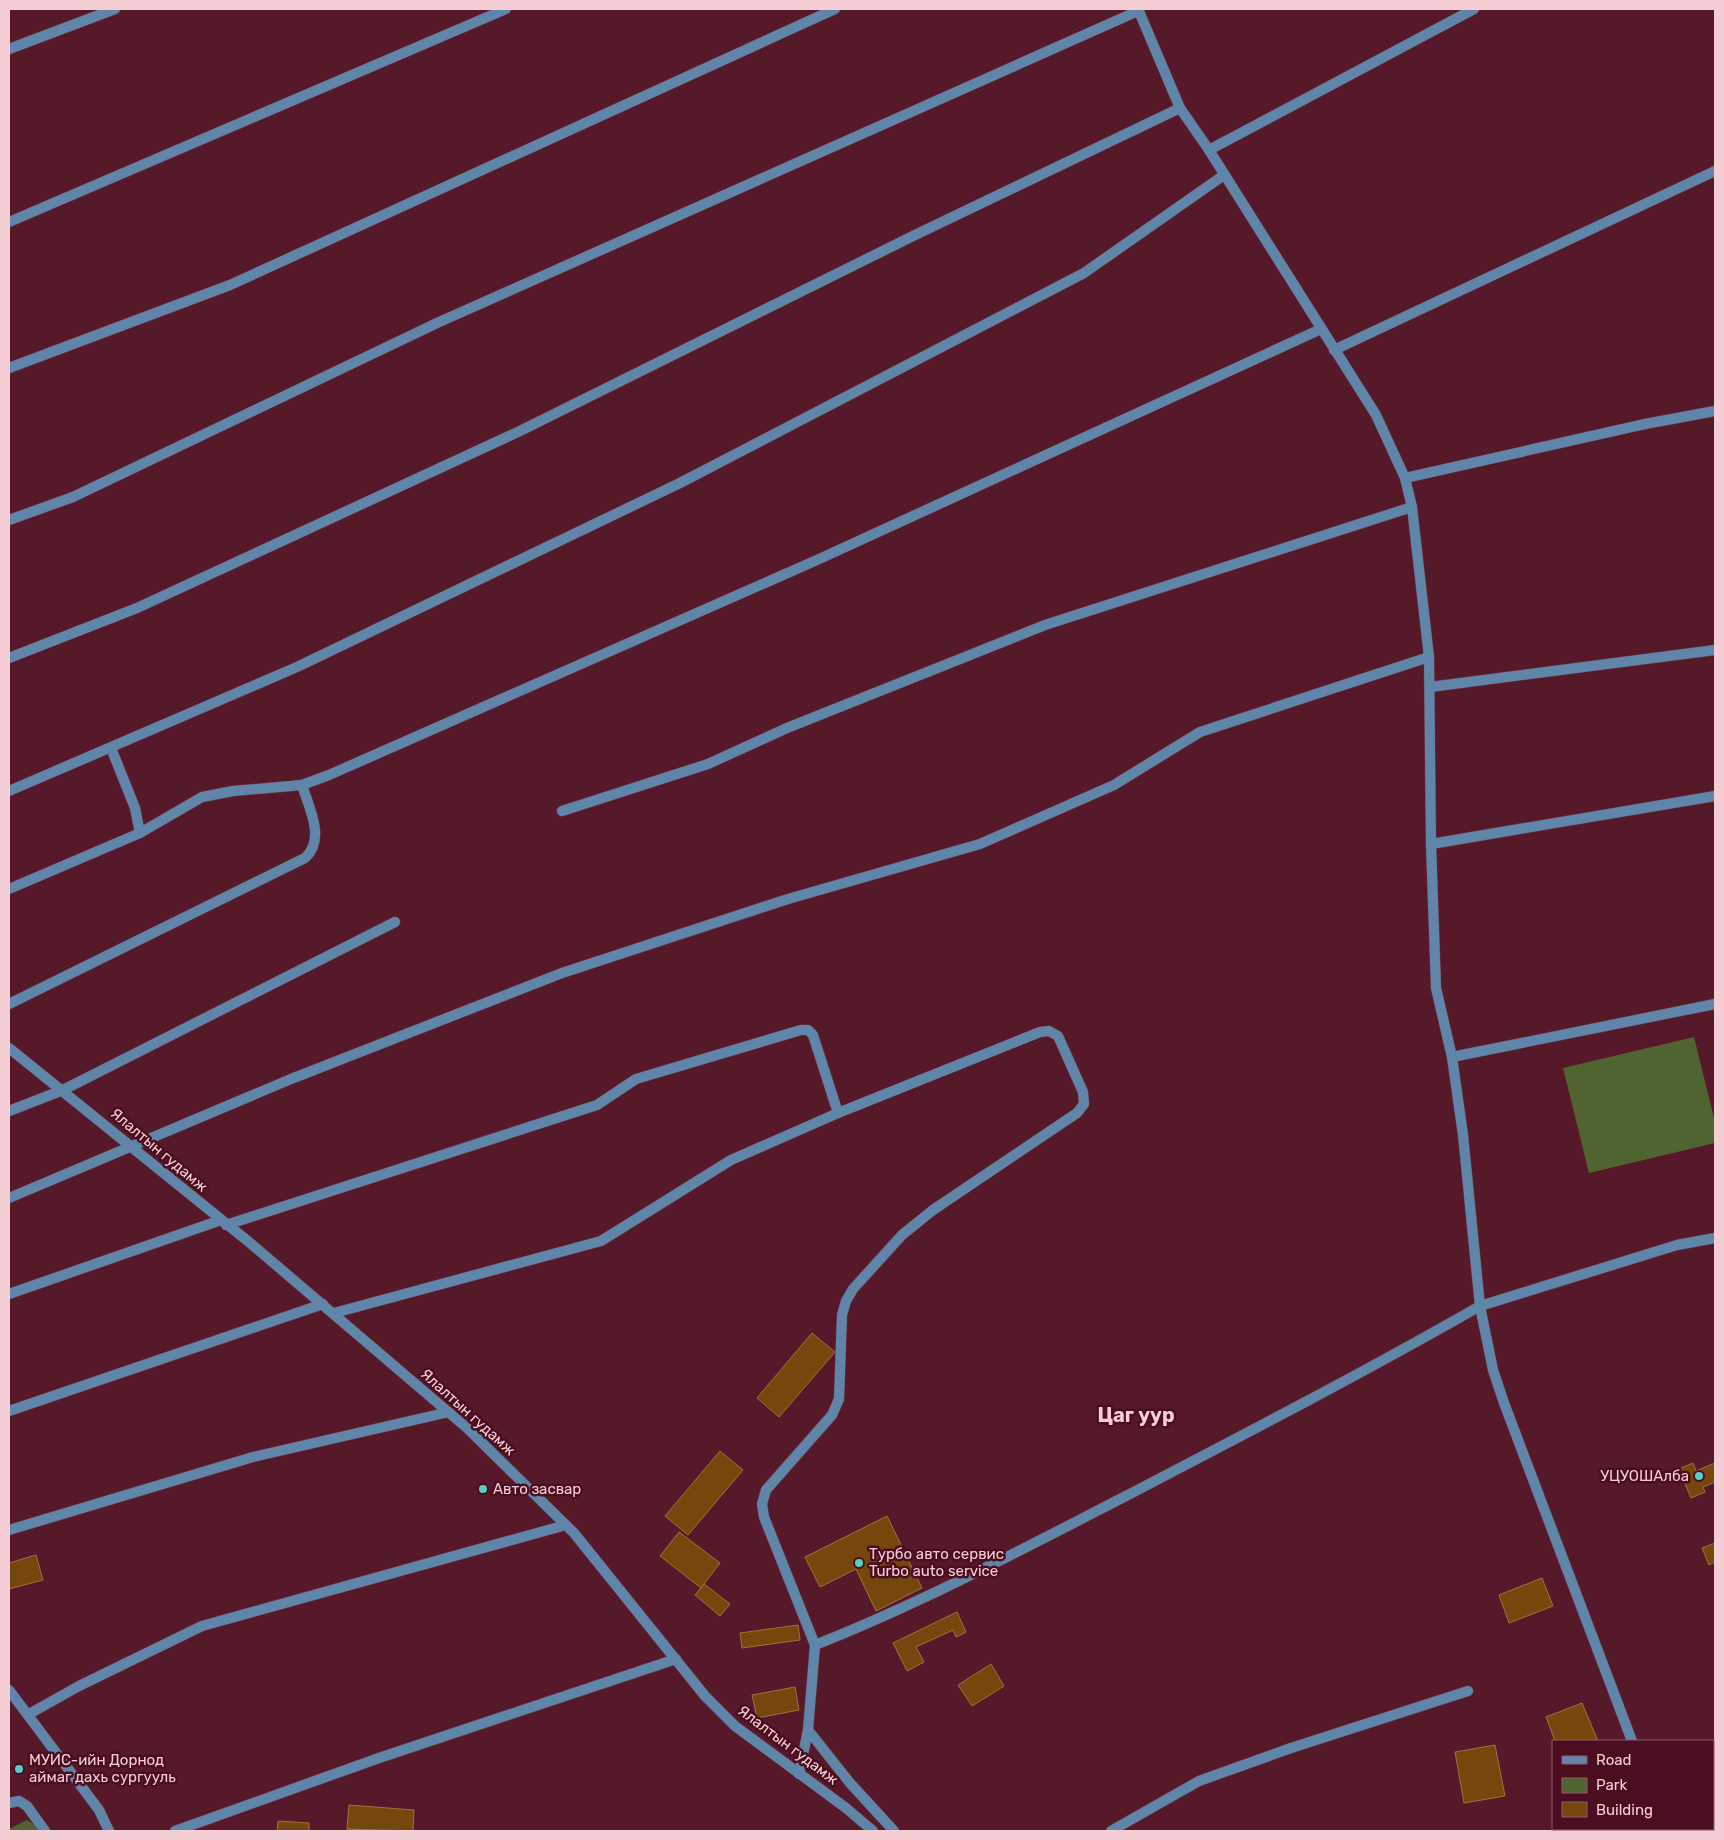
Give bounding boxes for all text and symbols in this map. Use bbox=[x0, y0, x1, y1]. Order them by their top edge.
street label: Ялалтын гудамж bbox=[107, 1104, 211, 1196]
street label: Ялалтын гудамж bbox=[417, 1365, 519, 1459]
district label: Цаг уур bbox=[1097, 1403, 1175, 1427]
place label: УЦУОШАлба bbox=[1600, 1467, 1689, 1485]
marker: УЦУОШАлба bbox=[1693, 1470, 1705, 1482]
place label: Авто засвар bbox=[493, 1480, 581, 1498]
marker: Авто засвар bbox=[477, 1483, 489, 1495]
place label: Турбо авто сервис Turbo auto service bbox=[869, 1545, 1004, 1580]
marker: Турбо авто сервис Turbo auto service bbox=[853, 1557, 865, 1569]
street label: Ялалтын гудамж bbox=[734, 1701, 842, 1789]
legend bbox=[1552, 1740, 1714, 1830]
place label: МУИС-ийн Дорнод аймаг дахь сургууль bbox=[29, 1751, 176, 1786]
text: Road bbox=[1596, 1751, 1632, 1769]
marker: МУИС-ийн Дорнод аймаг дахь сургууль bbox=[13, 1763, 25, 1775]
text: Park bbox=[1596, 1776, 1627, 1794]
text: Building bbox=[1596, 1801, 1653, 1819]

